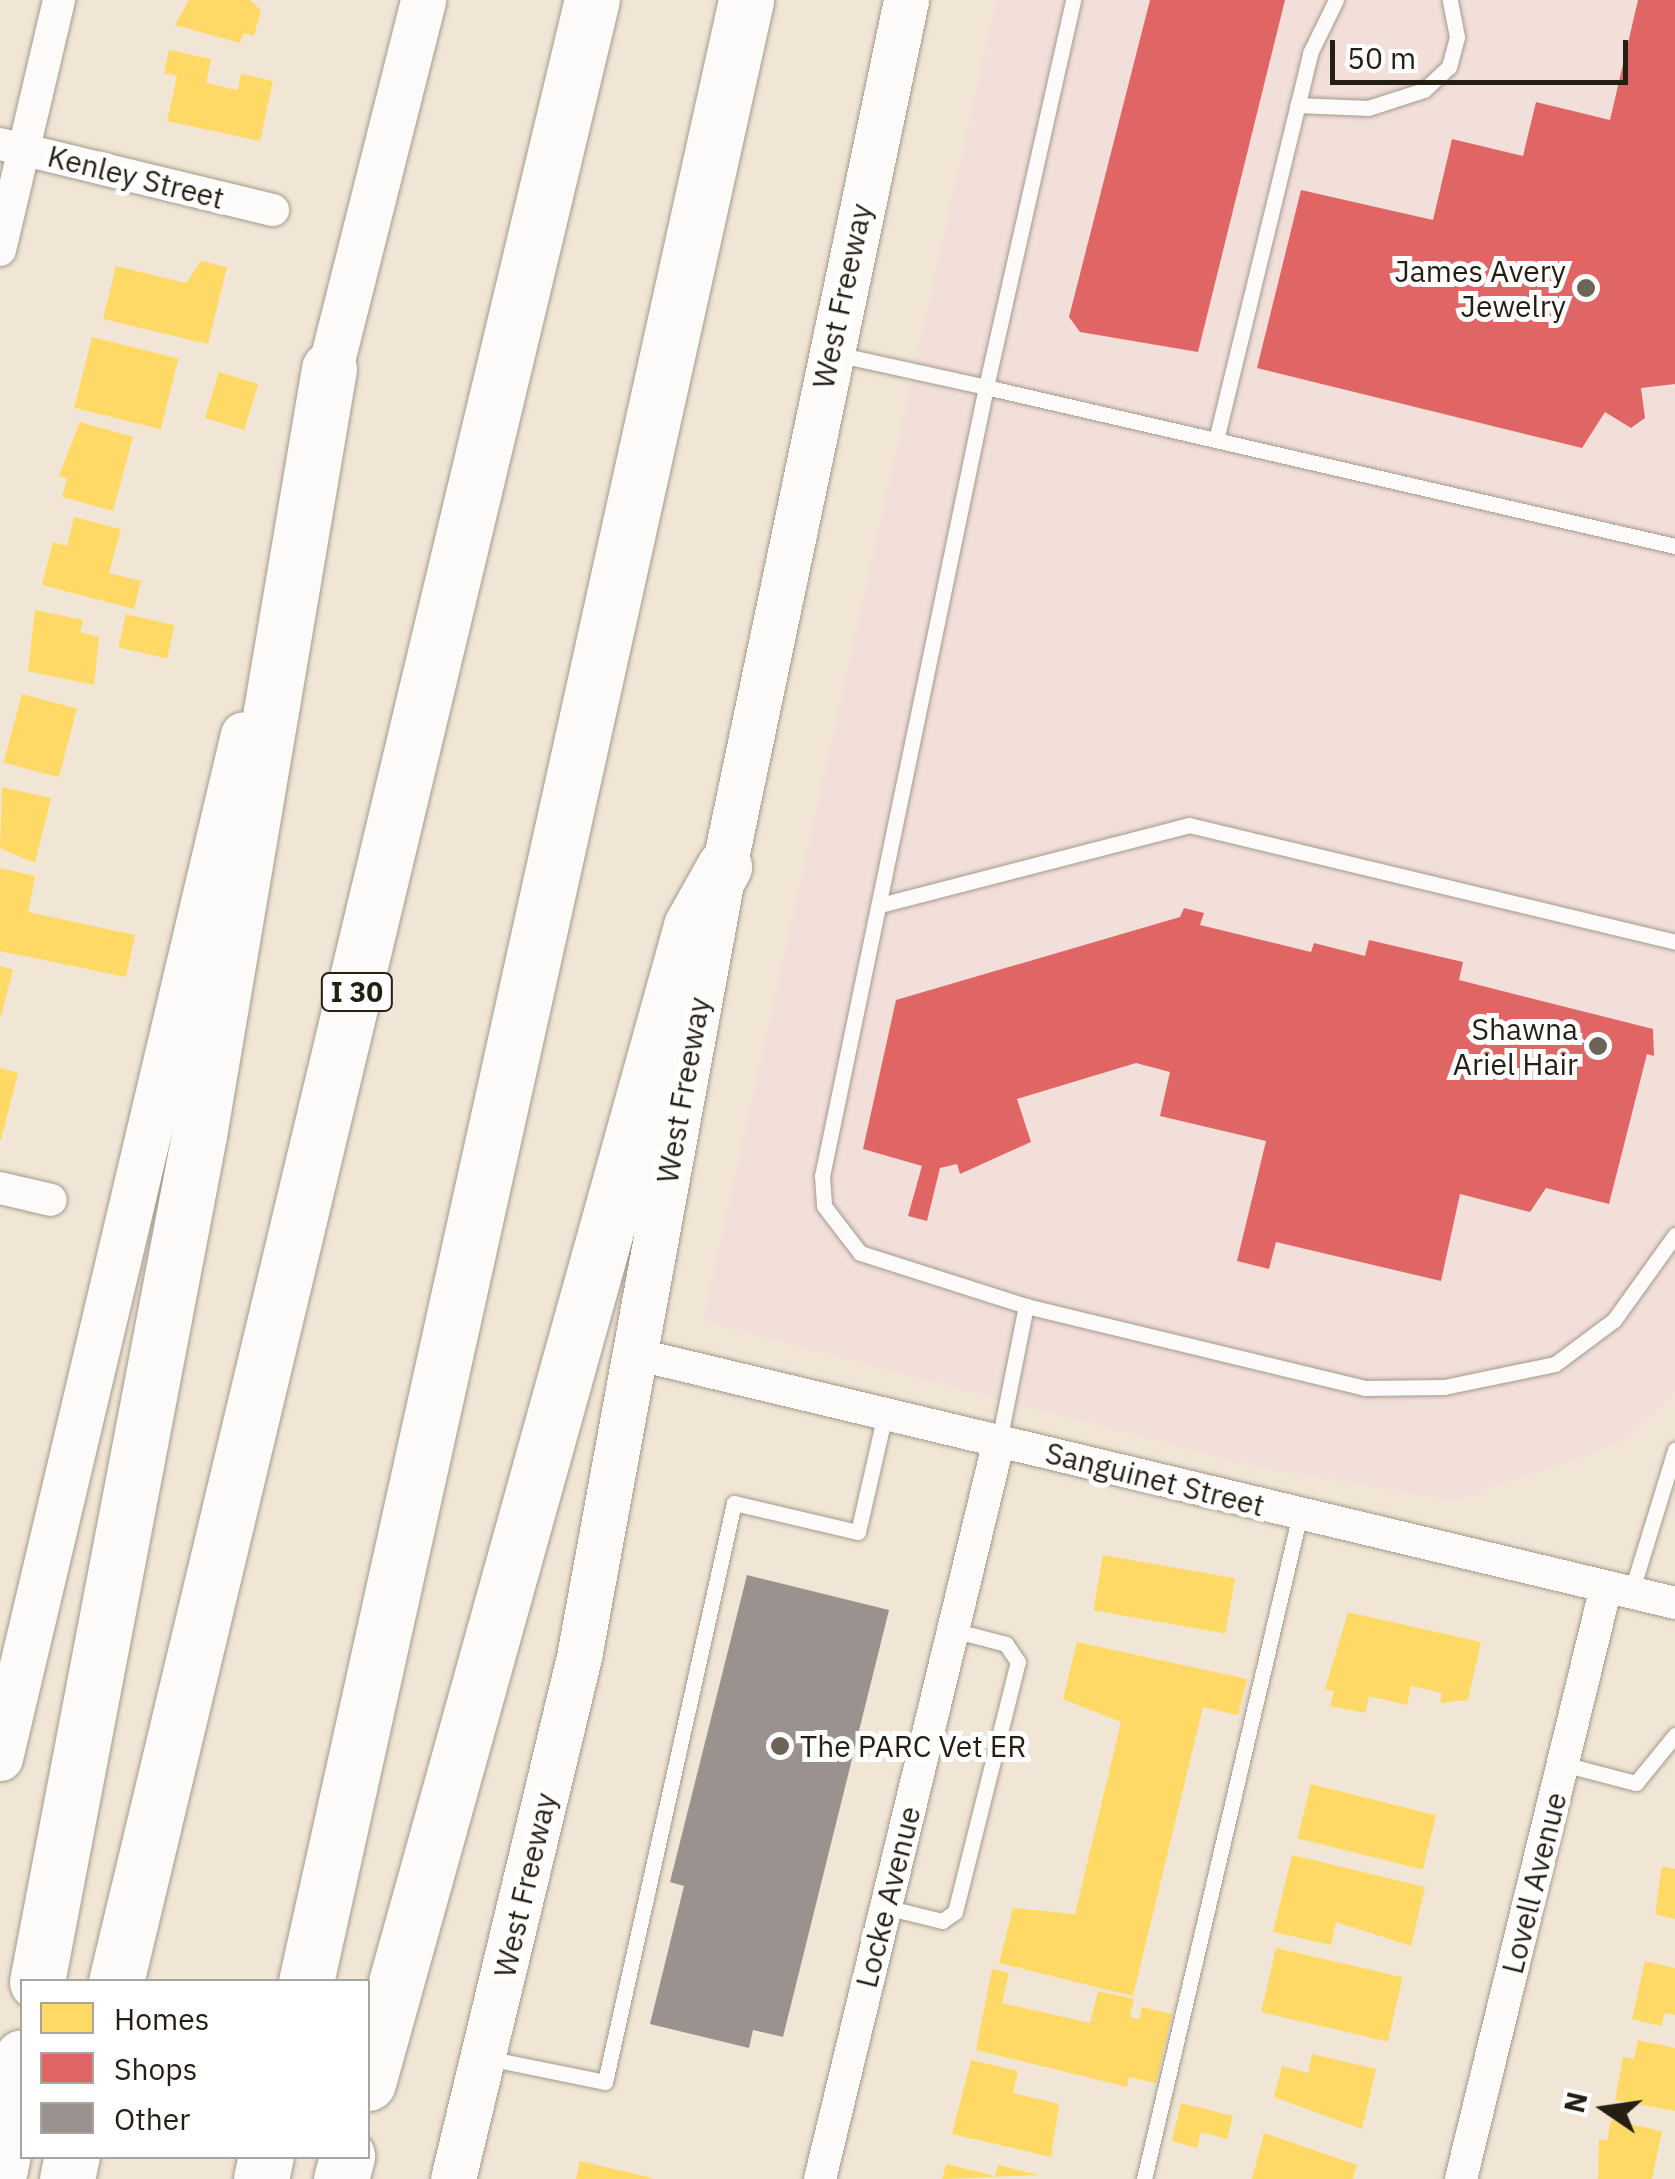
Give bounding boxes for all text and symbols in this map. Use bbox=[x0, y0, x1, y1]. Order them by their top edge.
scale bar bbox=[1335, 20, 1632, 82]
text: 50 m bbox=[1347, 38, 1416, 77]
street label: Kenley Street bbox=[44, 138, 228, 216]
street label: West Freeway bbox=[805, 200, 879, 392]
place label: James Avery Jewelry bbox=[1394, 253, 1566, 324]
marker: James Avery Jewelry bbox=[1575, 277, 1597, 299]
road number: I 30 bbox=[320, 969, 394, 1015]
street label: West Freeway bbox=[649, 994, 717, 1186]
place label: Shawna Ariel Hair bbox=[1453, 1011, 1578, 1082]
marker: Shawna Ariel Hair bbox=[1587, 1035, 1609, 1057]
street label: Sanguinet Street bbox=[1042, 1434, 1268, 1524]
place label: The PARC Vet ER bbox=[800, 1728, 1027, 1764]
marker: The PARC Vet ER bbox=[769, 1735, 791, 1757]
street label: West Freeway bbox=[486, 1789, 564, 1981]
street label: Lovell Avenue bbox=[1494, 1789, 1574, 1977]
street label: Locke Avenue bbox=[848, 1803, 928, 1991]
legend bbox=[20, 1979, 370, 2159]
text: Homes bbox=[114, 1999, 209, 2038]
text: Shops bbox=[114, 2049, 197, 2088]
north arrow bbox=[1555, 2059, 1655, 2159]
text: N bbox=[1555, 2088, 1596, 2116]
text: Other bbox=[114, 2099, 190, 2138]

